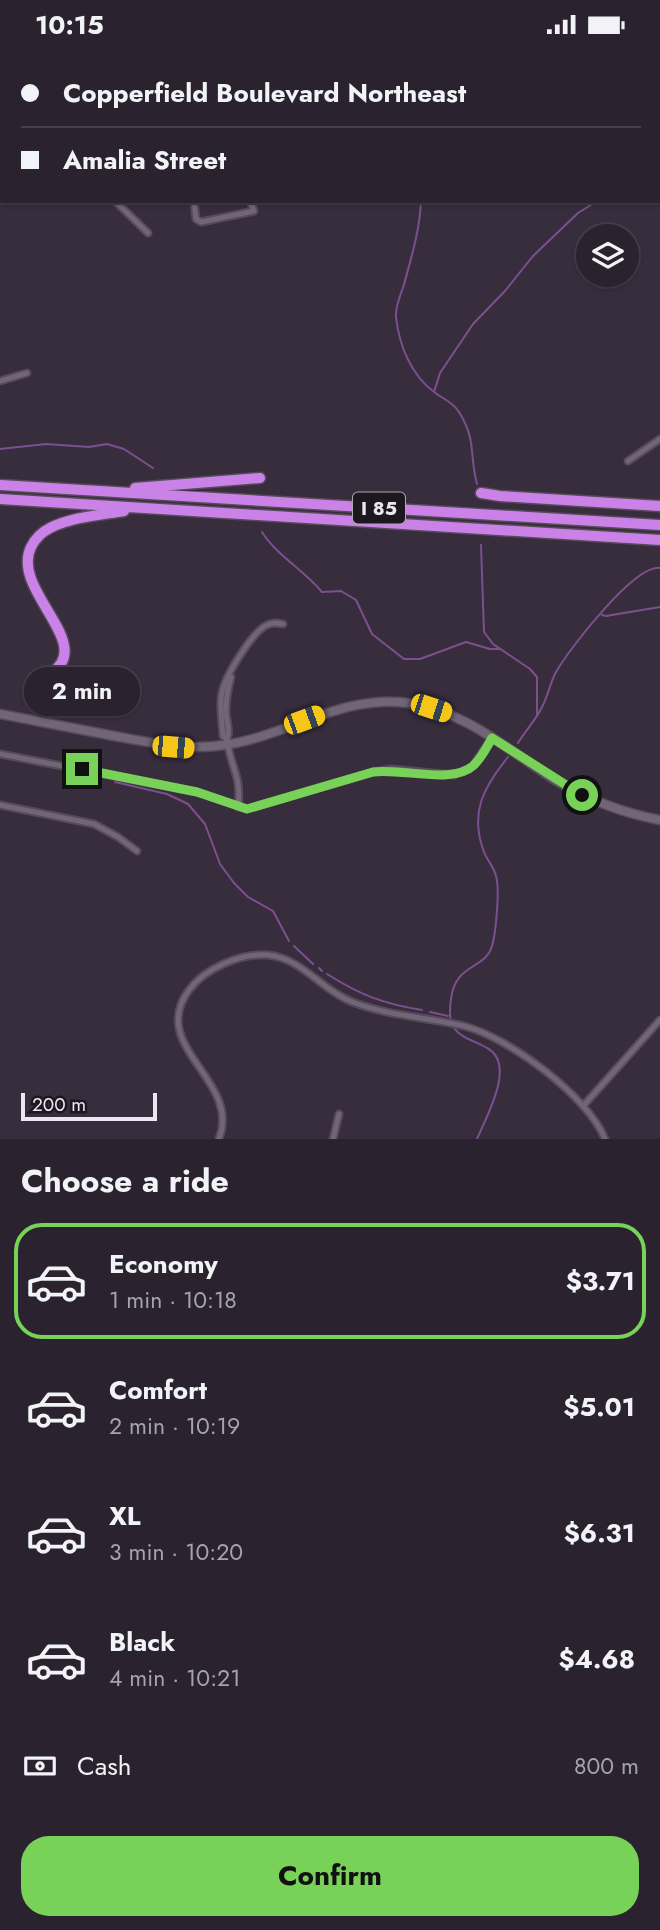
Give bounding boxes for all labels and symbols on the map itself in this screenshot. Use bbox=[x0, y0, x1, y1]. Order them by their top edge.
road number: I 85 bbox=[353, 493, 405, 523]
callout: 2 min bbox=[24, 667, 140, 717]
car bbox=[408, 692, 455, 724]
car bbox=[281, 703, 328, 737]
car bbox=[152, 735, 195, 759]
route end bbox=[66, 753, 98, 785]
route start bbox=[566, 779, 598, 811]
scale bar bbox=[21, 1090, 158, 1122]

